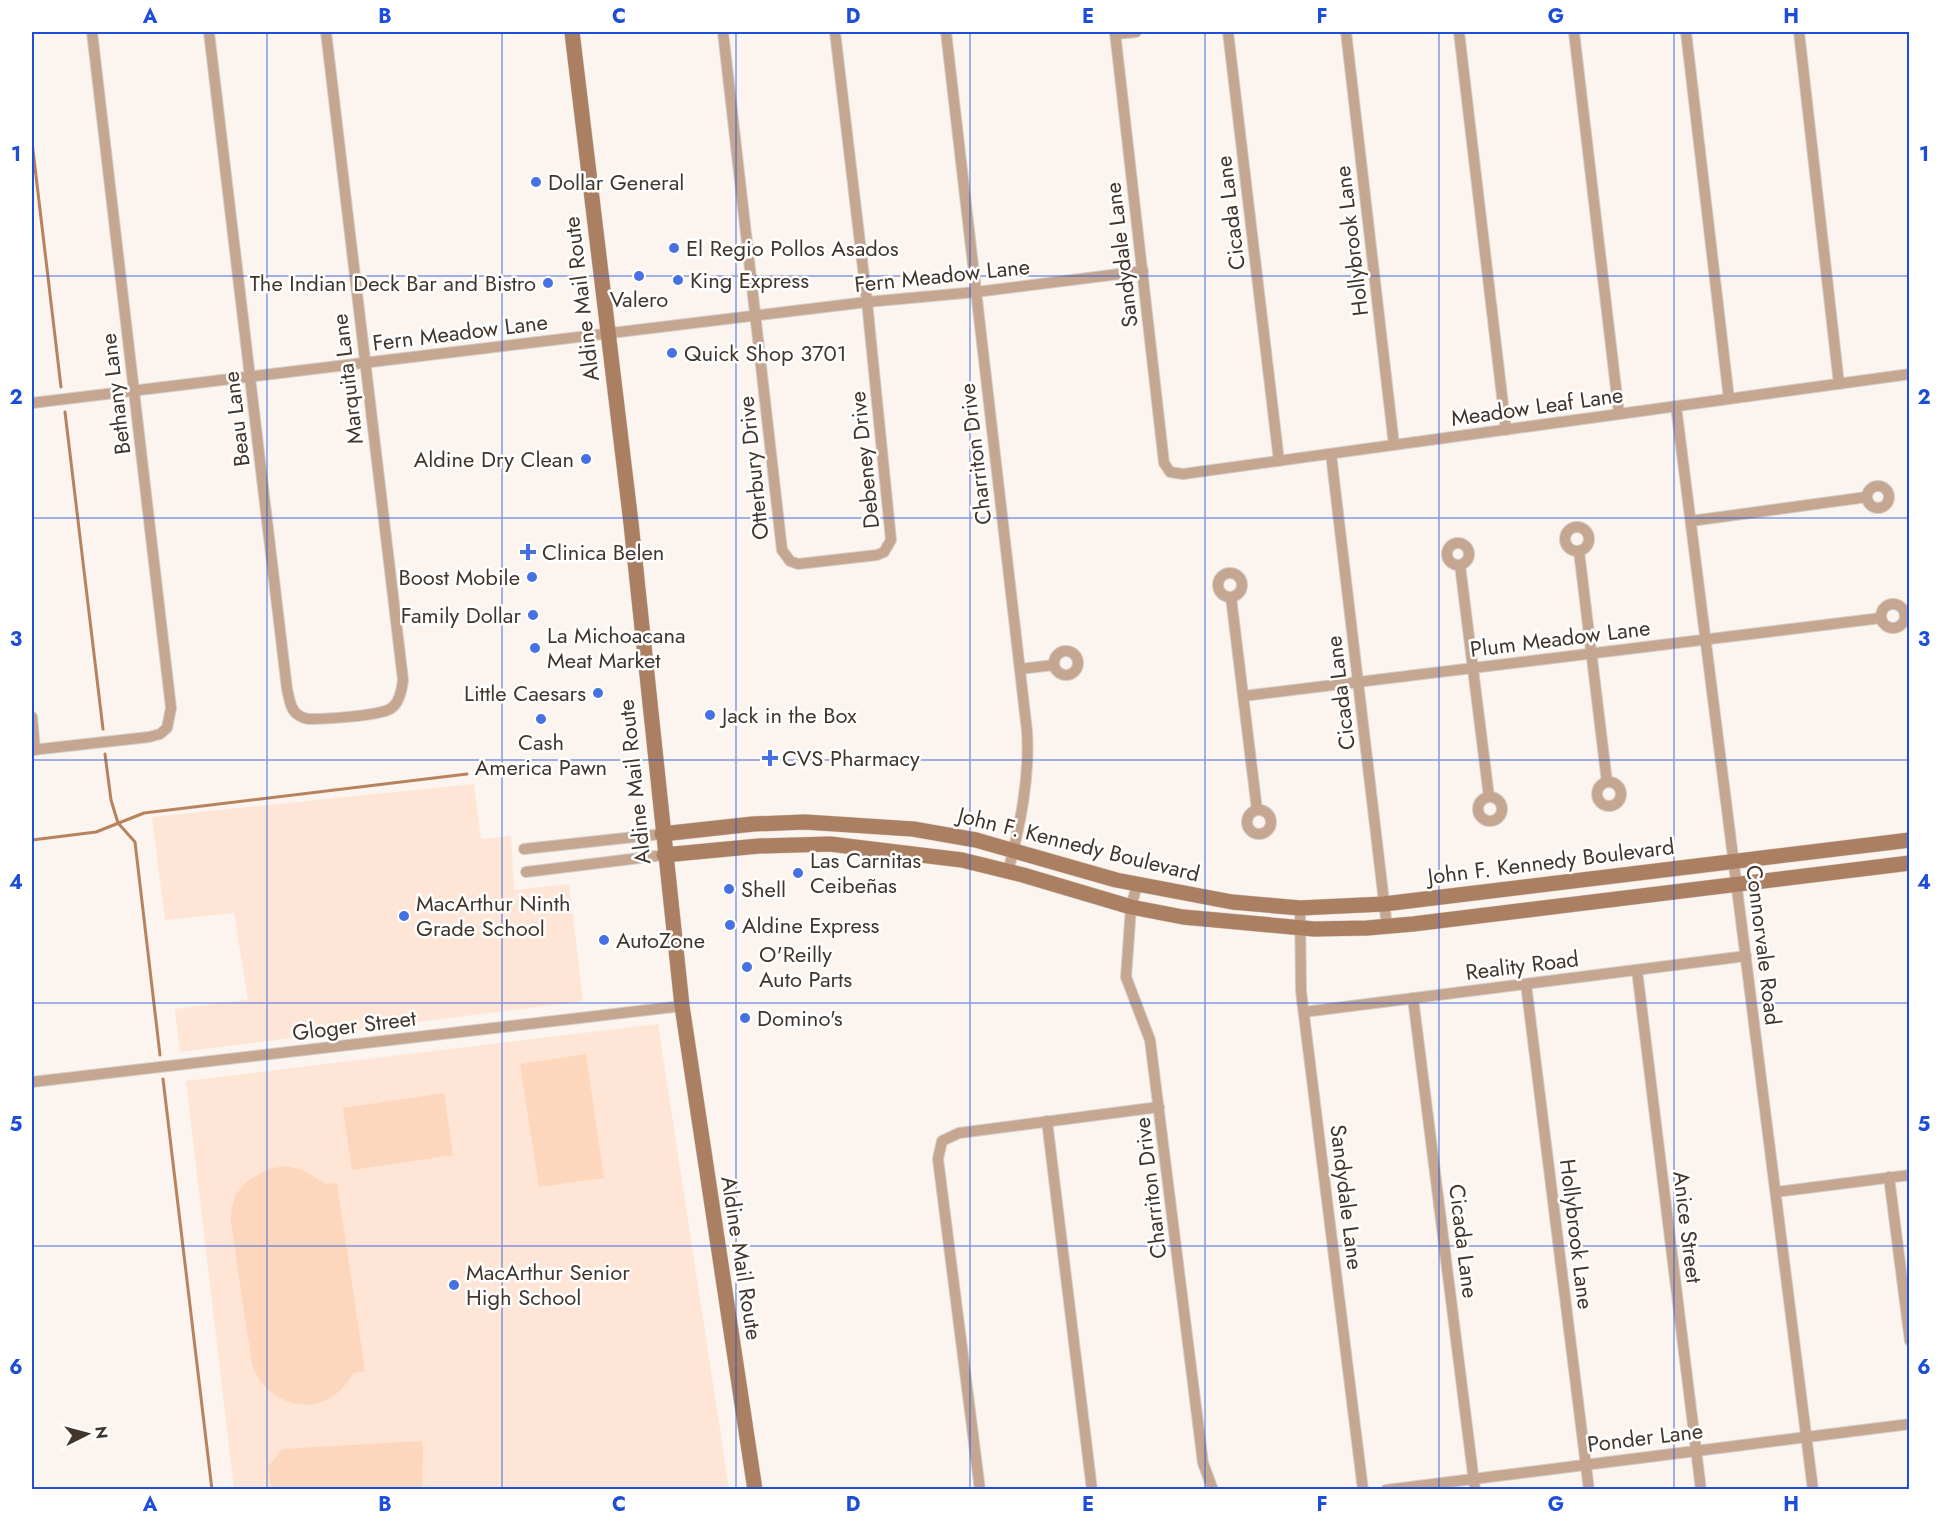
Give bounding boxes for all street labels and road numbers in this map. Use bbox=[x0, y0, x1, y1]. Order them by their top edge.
street label: Cicada Lane bbox=[1207, 154, 1253, 272]
street label: Hollybrook Lane bbox=[1326, 164, 1376, 318]
street label: Sandydale Lane bbox=[1096, 181, 1146, 329]
street label: Aldine Mail Route bbox=[555, 215, 607, 383]
street label: Fern Meadow Lane bbox=[853, 250, 1031, 300]
street label: Fern Meadow Lane bbox=[371, 305, 549, 359]
street label: Marquita Lane bbox=[323, 312, 371, 446]
street label: Bethany Lane bbox=[92, 331, 138, 457]
street label: Beau Lane bbox=[214, 370, 258, 468]
street label: Meadow Leaf Lane bbox=[1449, 378, 1625, 434]
street label: Charriton Drive bbox=[950, 381, 1000, 527]
street label: Debeney Drive bbox=[841, 390, 887, 530]
street label: Otterbury Drive bbox=[730, 395, 776, 541]
street label: Plum Meadow Lane bbox=[1468, 611, 1652, 665]
street label: Cicada Lane bbox=[1317, 634, 1363, 752]
street label: Aldine Mail Route bbox=[609, 698, 659, 866]
street label: John F. Kennedy Boulevard bbox=[952, 798, 1203, 890]
street label: John F. Kennedy Boulevard bbox=[1423, 830, 1676, 892]
street label: Connorvale Road bbox=[1738, 863, 1790, 1027]
street label: Reality Road bbox=[1463, 942, 1581, 988]
street label: Gloger Street bbox=[290, 1001, 419, 1048]
street label: Charriton Drive bbox=[1125, 1115, 1175, 1261]
street label: Sandydale Lane bbox=[1322, 1123, 1372, 1271]
street label: Hollybrook Lane bbox=[1552, 1157, 1602, 1311]
street label: Anice Street bbox=[1665, 1169, 1711, 1286]
street label: Aldine Mail Route bbox=[713, 1174, 771, 1342]
street label: Cicada Lane bbox=[1441, 1182, 1487, 1300]
street label: Ponder Lane bbox=[1585, 1414, 1705, 1460]

